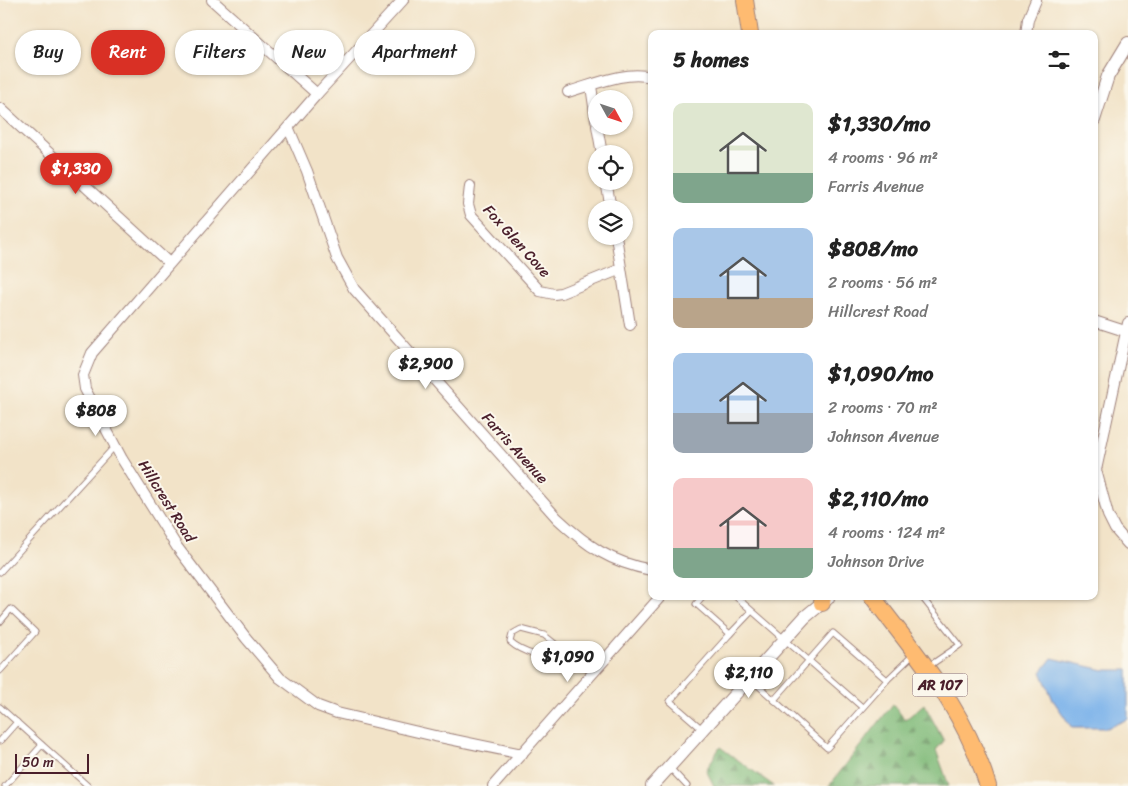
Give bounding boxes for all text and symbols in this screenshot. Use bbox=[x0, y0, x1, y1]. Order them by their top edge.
chip: Buy bbox=[15, 30, 81, 75]
chip: Rent bbox=[91, 30, 165, 75]
chip: Filters bbox=[175, 30, 264, 75]
chip: New bbox=[274, 30, 344, 75]
chip: Apartment bbox=[354, 30, 475, 75]
text: 5 homes bbox=[673, 41, 749, 79]
icon: filters bbox=[1045, 46, 1073, 74]
north arrow bbox=[588, 90, 632, 135]
map controls bbox=[588, 90, 633, 245]
text: $1,330/mo bbox=[828, 105, 930, 143]
icon: home bbox=[713, 123, 773, 183]
text: 4 rooms · 96 m² bbox=[828, 143, 938, 172]
button: locate bbox=[588, 145, 633, 190]
pin: $1,330 bbox=[35, 152, 117, 195]
text: $1,330 bbox=[51, 154, 101, 183]
text: Farris Avenue bbox=[828, 172, 924, 201]
street label: Fox Glen Cove bbox=[477, 198, 558, 284]
button: layers bbox=[588, 200, 633, 245]
text: $808/mo bbox=[828, 230, 918, 268]
icon: home bbox=[713, 248, 773, 308]
text: 2 rooms · 56 m² bbox=[828, 268, 937, 297]
text: Hillcrest Road bbox=[828, 297, 928, 326]
pin: $2,900 bbox=[385, 348, 467, 390]
text: $2,900 bbox=[399, 349, 453, 378]
text: $1,090/mo bbox=[828, 355, 933, 393]
icon: home bbox=[713, 373, 773, 433]
text: 2 rooms · 70 m² bbox=[828, 393, 938, 422]
pin: $808 bbox=[66, 394, 126, 437]
text: $808 bbox=[76, 396, 116, 425]
street label: Farris Avenue bbox=[475, 406, 555, 490]
text: Johnson Avenue bbox=[828, 422, 939, 451]
street label: Hillcrest Road bbox=[131, 454, 203, 548]
text: $2,110/mo bbox=[828, 480, 928, 518]
icon: home bbox=[713, 498, 773, 558]
text: 4 rooms · 124 m² bbox=[828, 518, 945, 547]
text: Johnson Drive bbox=[828, 547, 924, 576]
pin: $1,090 bbox=[527, 640, 609, 683]
text: $1,090 bbox=[542, 642, 594, 671]
pin: $2,110 bbox=[708, 656, 790, 699]
text: $2,110 bbox=[725, 658, 773, 687]
road number: AR 107 bbox=[912, 674, 968, 696]
text: 50 m bbox=[22, 750, 54, 775]
scale bar bbox=[15, 751, 89, 774]

